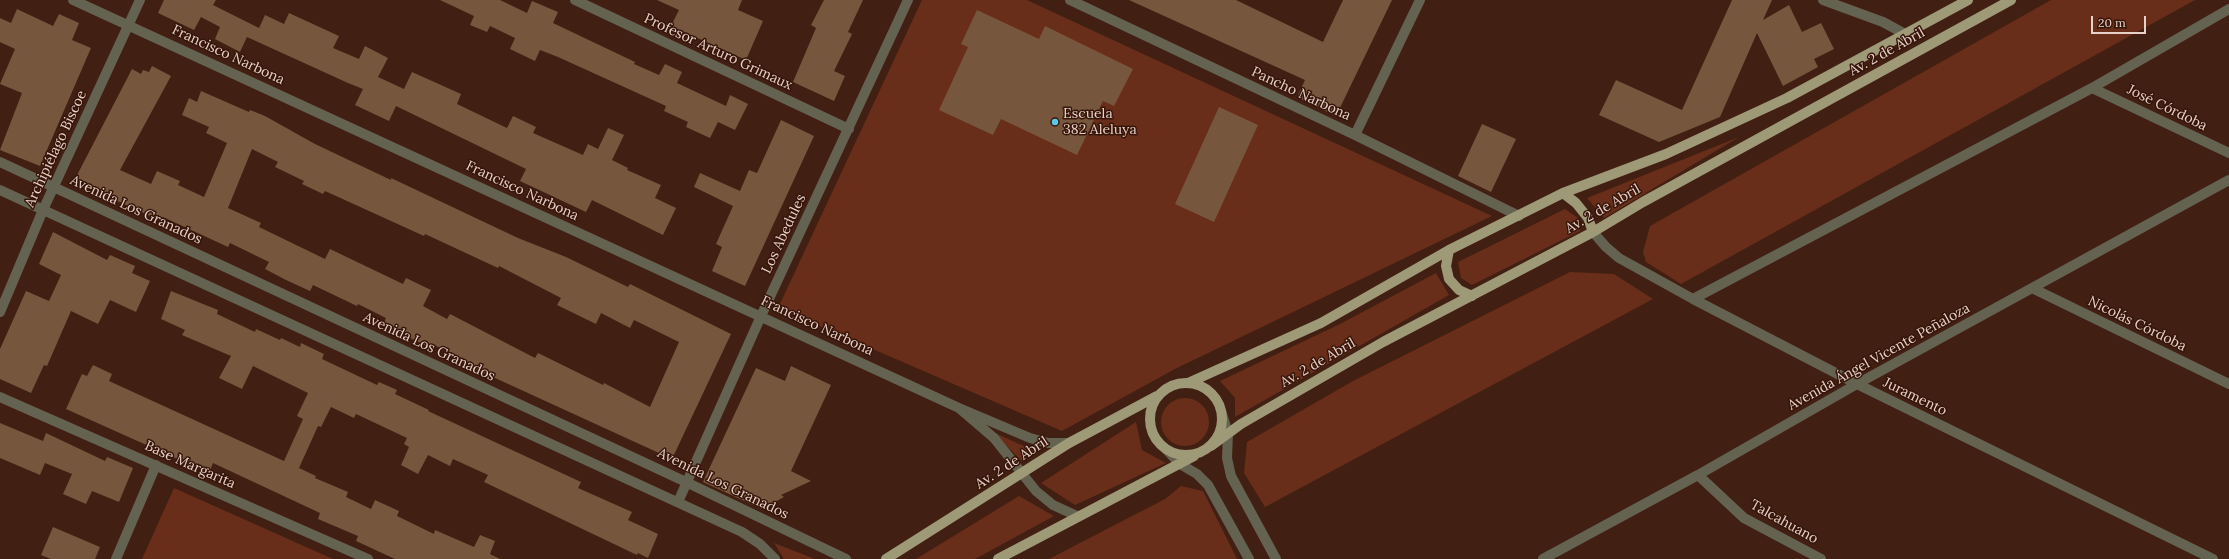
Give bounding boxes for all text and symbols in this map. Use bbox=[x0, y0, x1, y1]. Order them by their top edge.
scale bar bbox=[2093, 8, 2148, 34]
street label: Profesor Arturo Grimaux bbox=[641, 10, 795, 94]
text: 20 m bbox=[2098, 15, 2126, 30]
street label: Francisco Narbona bbox=[169, 22, 287, 88]
street label: Av. 2 de Abril bbox=[1846, 24, 1928, 80]
street label: Pancho Narbona bbox=[1249, 64, 1353, 124]
street label: José Córdoba bbox=[2124, 81, 2210, 135]
street label: Archipiélago Biscoe bbox=[22, 88, 90, 210]
place label: Escuela 382 Aleluya bbox=[1063, 106, 1137, 138]
marker: Escuela 382 Aleluya bbox=[1050, 117, 1060, 127]
street label: Francisco Narbona bbox=[463, 158, 581, 224]
street label: Avenida Los Granados bbox=[67, 172, 205, 248]
street label: Av. 2 de Abril bbox=[1563, 181, 1643, 237]
street label: Los Abedules bbox=[758, 192, 810, 276]
street label: Francisco Narbona bbox=[758, 293, 876, 359]
street label: Nicolás Córdoba bbox=[2085, 293, 2189, 355]
street label: Avenida Ángel Vicente Peñaloza bbox=[1785, 300, 1973, 414]
street label: Avenida Los Granados bbox=[360, 309, 498, 385]
street label: Av. 2 de Abril bbox=[1278, 335, 1358, 391]
street label: Juramento bbox=[1880, 374, 1950, 420]
street label: Av. 2 de Abril bbox=[972, 433, 1052, 493]
street label: Base Margarita bbox=[142, 437, 238, 493]
street label: Avenida Los Granados bbox=[655, 445, 791, 523]
street label: Talcahuano bbox=[1747, 496, 1821, 548]

